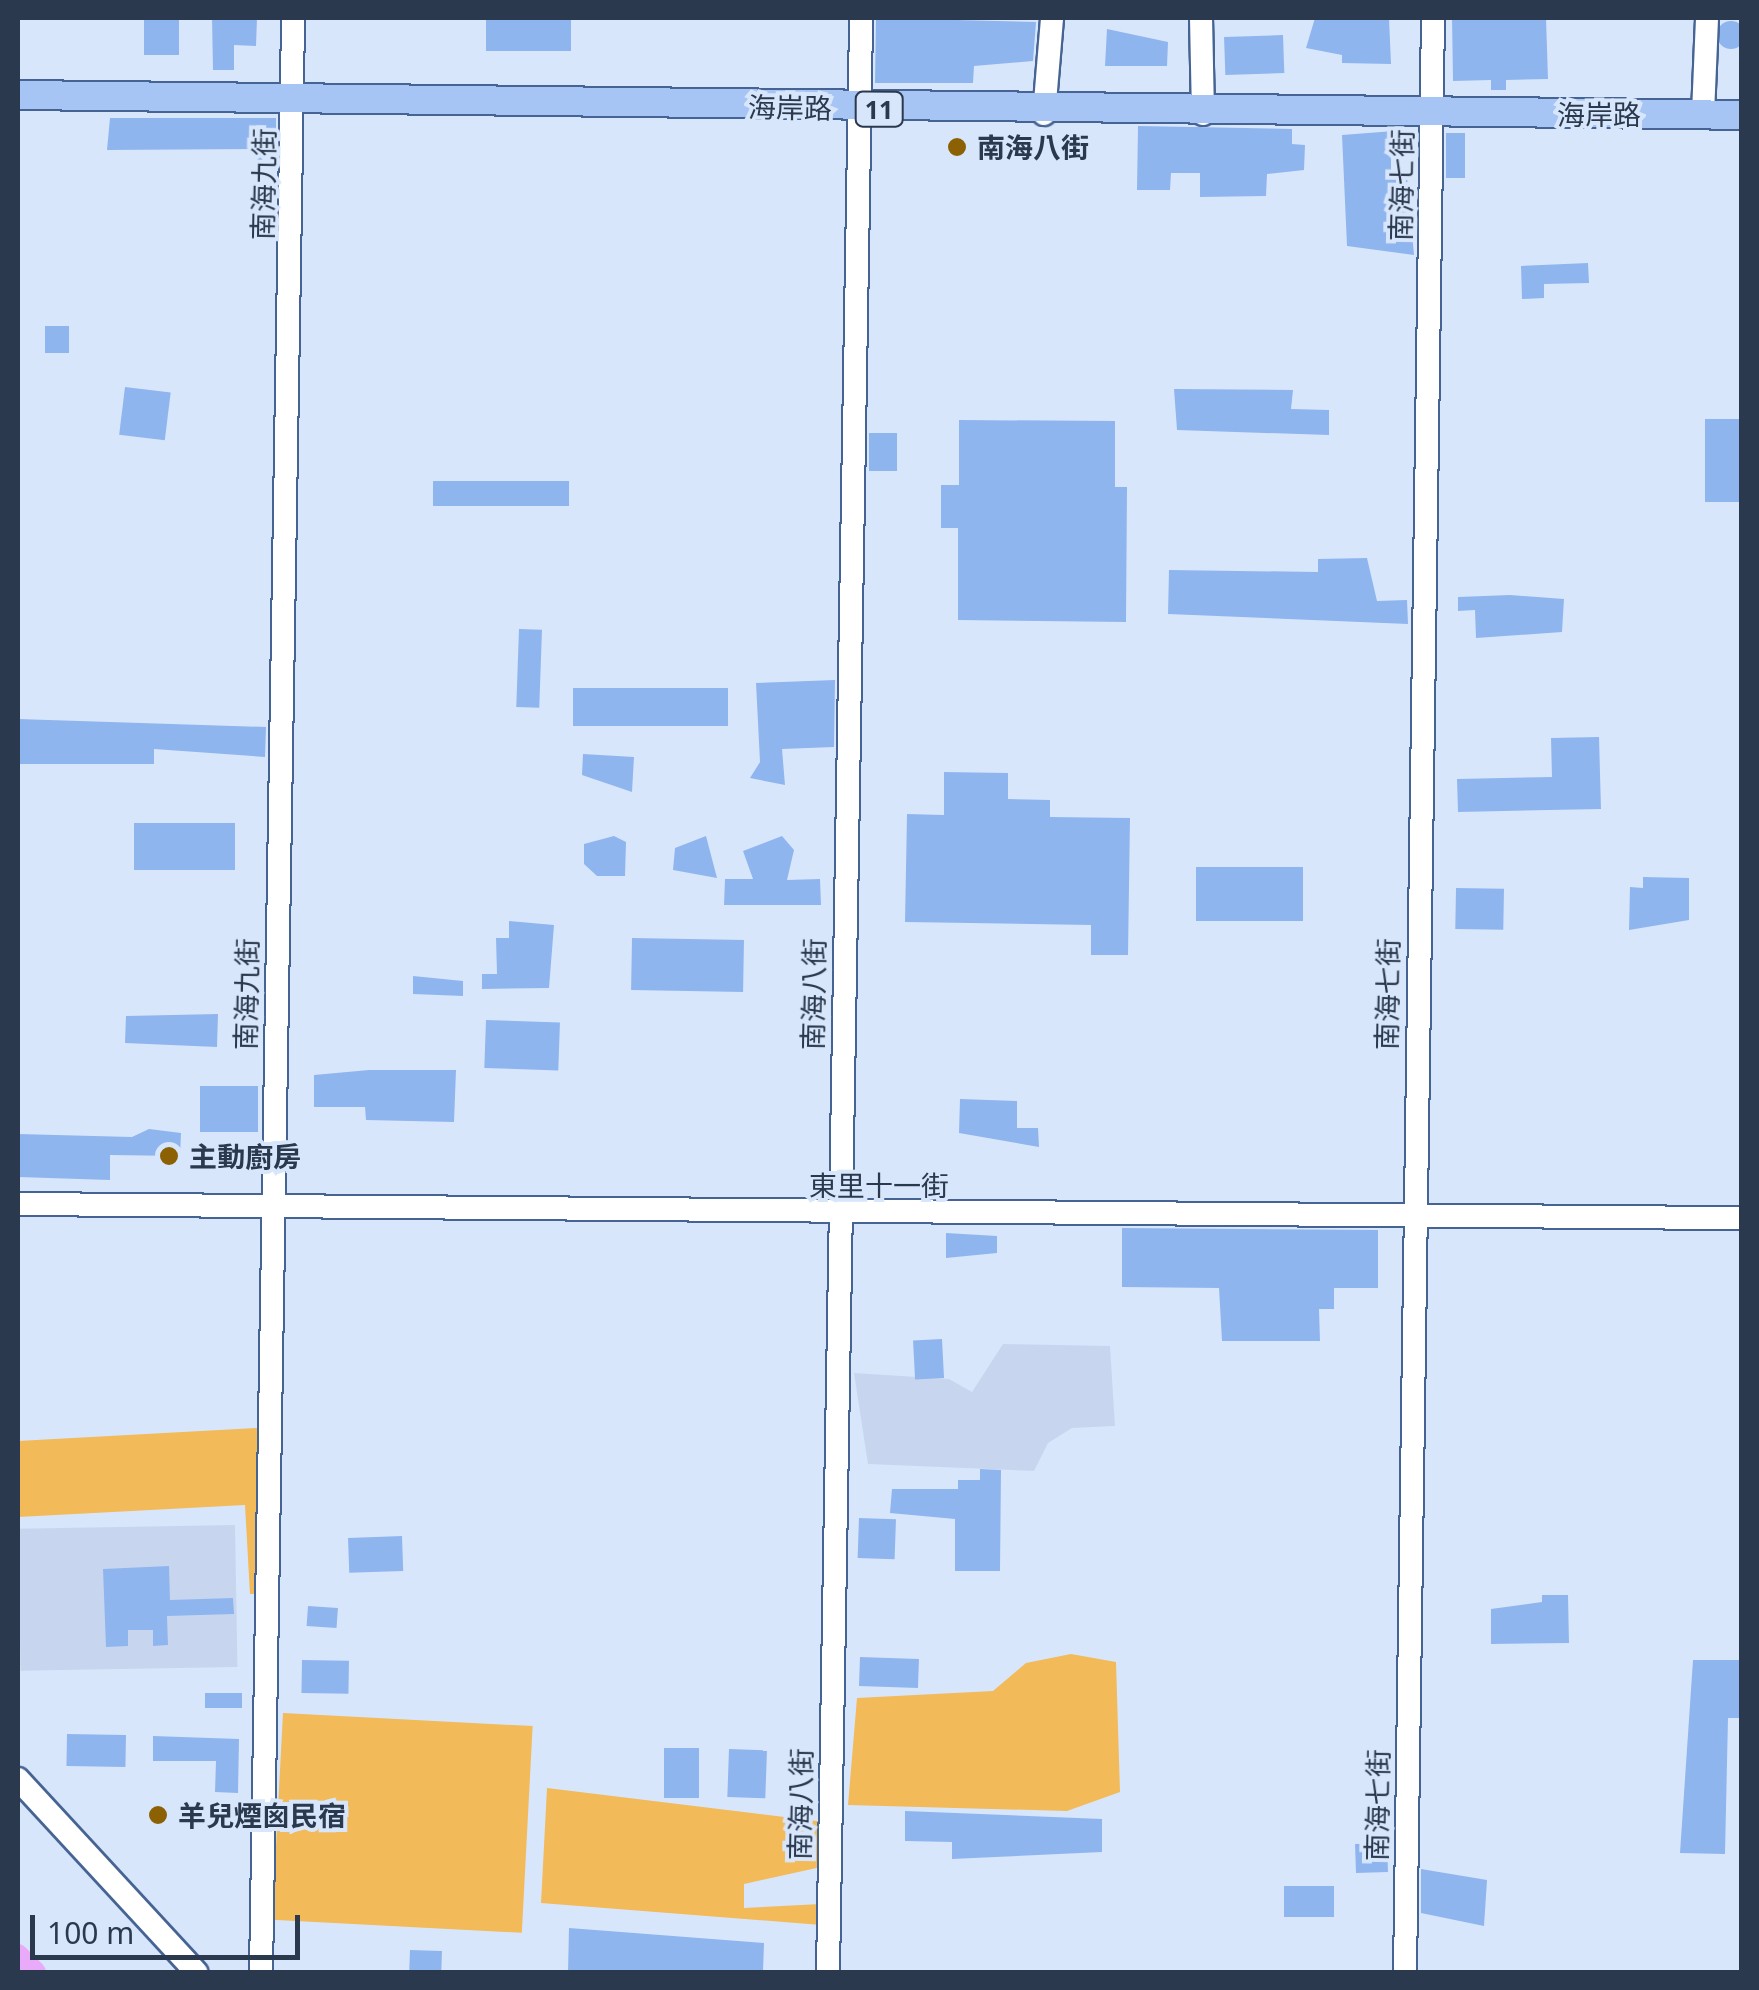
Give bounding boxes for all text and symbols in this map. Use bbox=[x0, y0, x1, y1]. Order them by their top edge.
street label: 海岸路 bbox=[748, 89, 832, 125]
road number: 11 bbox=[854, 89, 904, 129]
street label: 海岸路 bbox=[1557, 97, 1641, 131]
street label: 南海九街 bbox=[245, 128, 281, 240]
street label: 南海七街 bbox=[1383, 129, 1419, 241]
place label: 南海八街 bbox=[977, 130, 1089, 164]
marker: 南海八街 bbox=[946, 136, 968, 158]
street label: 南海九街 bbox=[228, 938, 264, 1050]
street label: 南海八街 bbox=[795, 938, 831, 1050]
street label: 南海七街 bbox=[1369, 938, 1405, 1050]
place label: 主動廚房 bbox=[189, 1139, 301, 1173]
marker: 主動廚房 bbox=[158, 1145, 180, 1167]
street label: 東里十一街 bbox=[809, 1168, 949, 1202]
street label: 南海八街 bbox=[782, 1748, 818, 1860]
street label: 南海七街 bbox=[1359, 1749, 1395, 1861]
place label: 羊兒煙囪民宿 bbox=[178, 1798, 346, 1832]
marker: 羊兒煙囪民宿 bbox=[147, 1804, 169, 1826]
scale bar bbox=[35, 1895, 305, 1957]
text: 100 m bbox=[47, 1912, 134, 1953]

